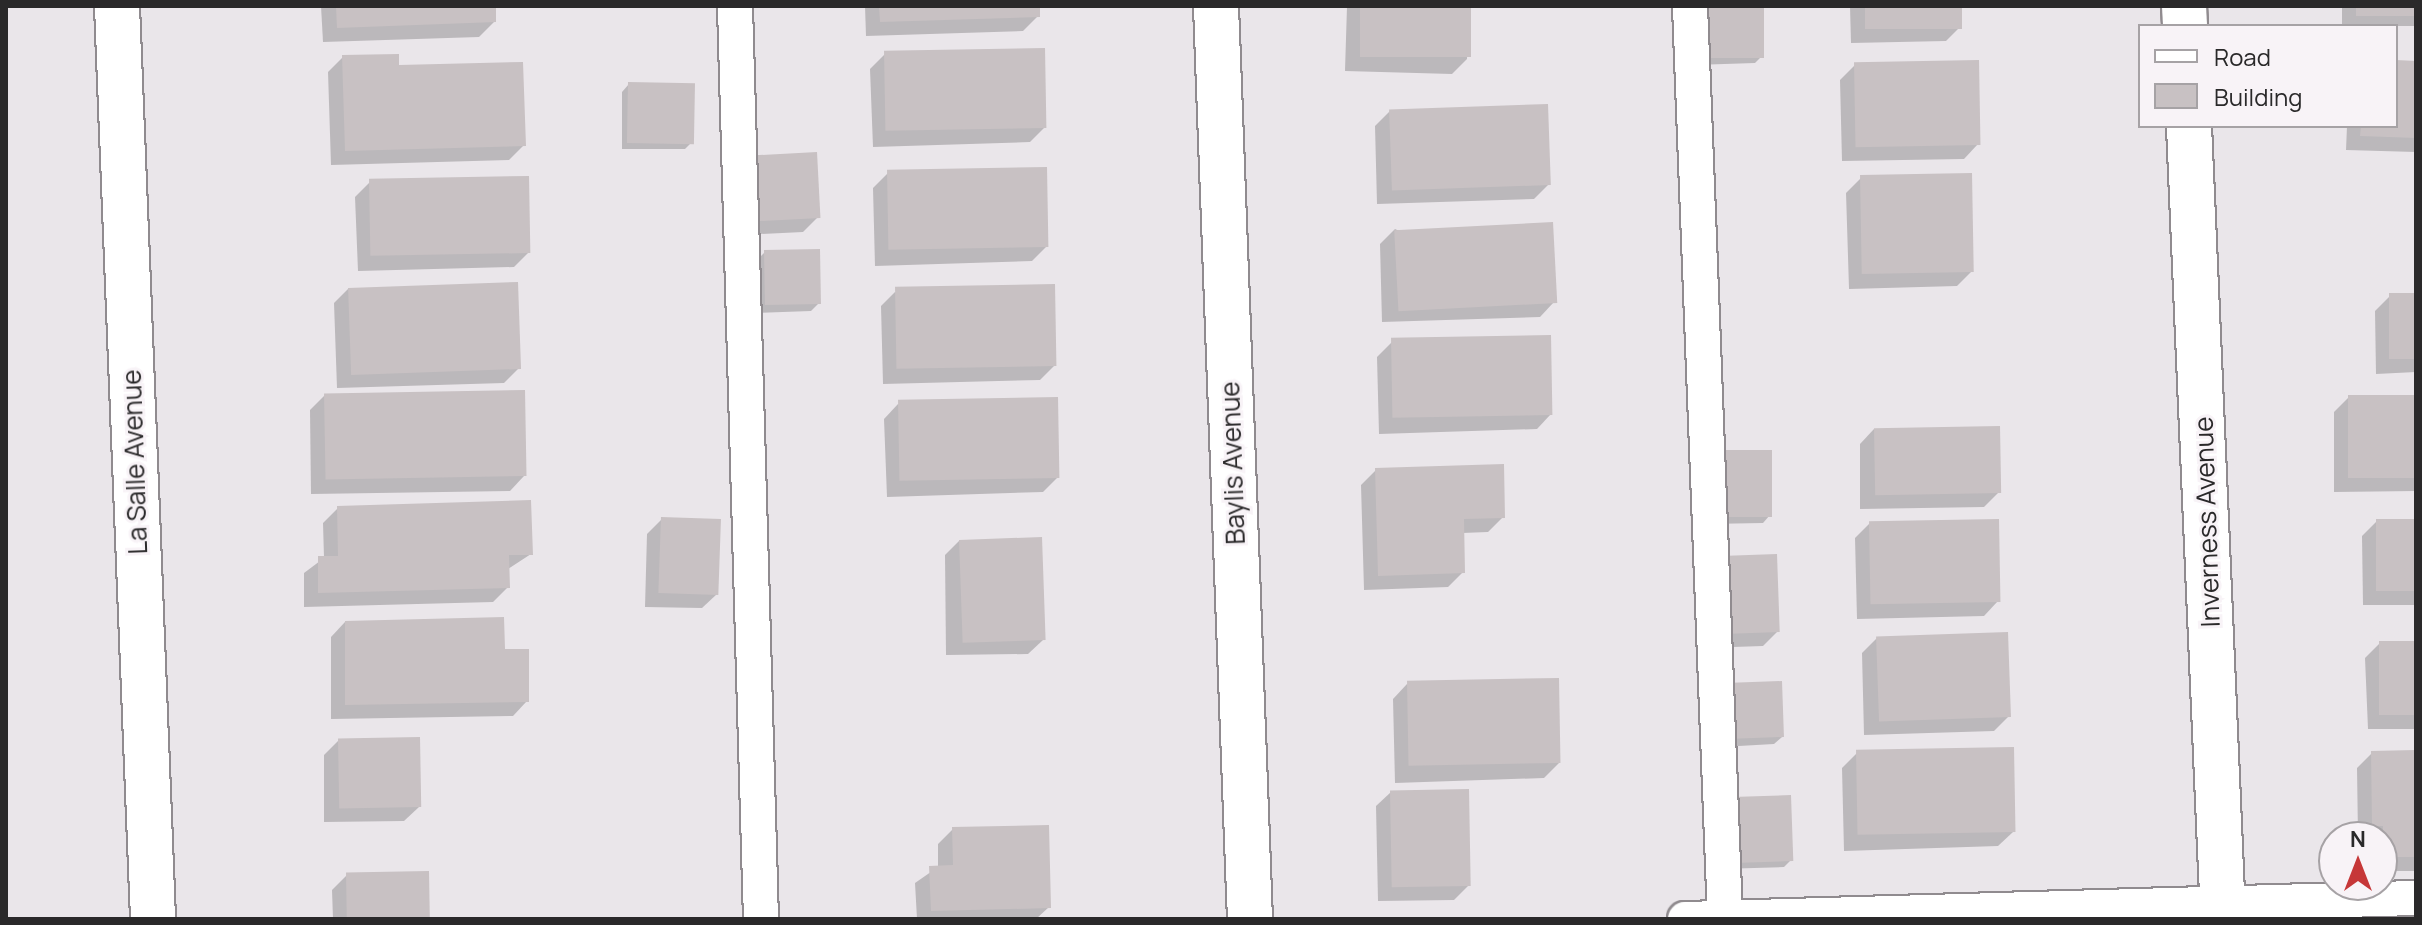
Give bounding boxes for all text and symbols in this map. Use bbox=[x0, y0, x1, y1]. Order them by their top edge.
legend bbox=[2138, 24, 2398, 128]
text: Road bbox=[2214, 40, 2271, 73]
text: Building bbox=[2214, 80, 2302, 113]
street label: La Salle Avenue bbox=[116, 369, 154, 555]
street label: Baylis Avenue bbox=[1215, 381, 1251, 545]
street label: Inverness Avenue bbox=[2188, 416, 2226, 628]
north arrow bbox=[2318, 821, 2398, 901]
text: N bbox=[2350, 824, 2366, 854]

